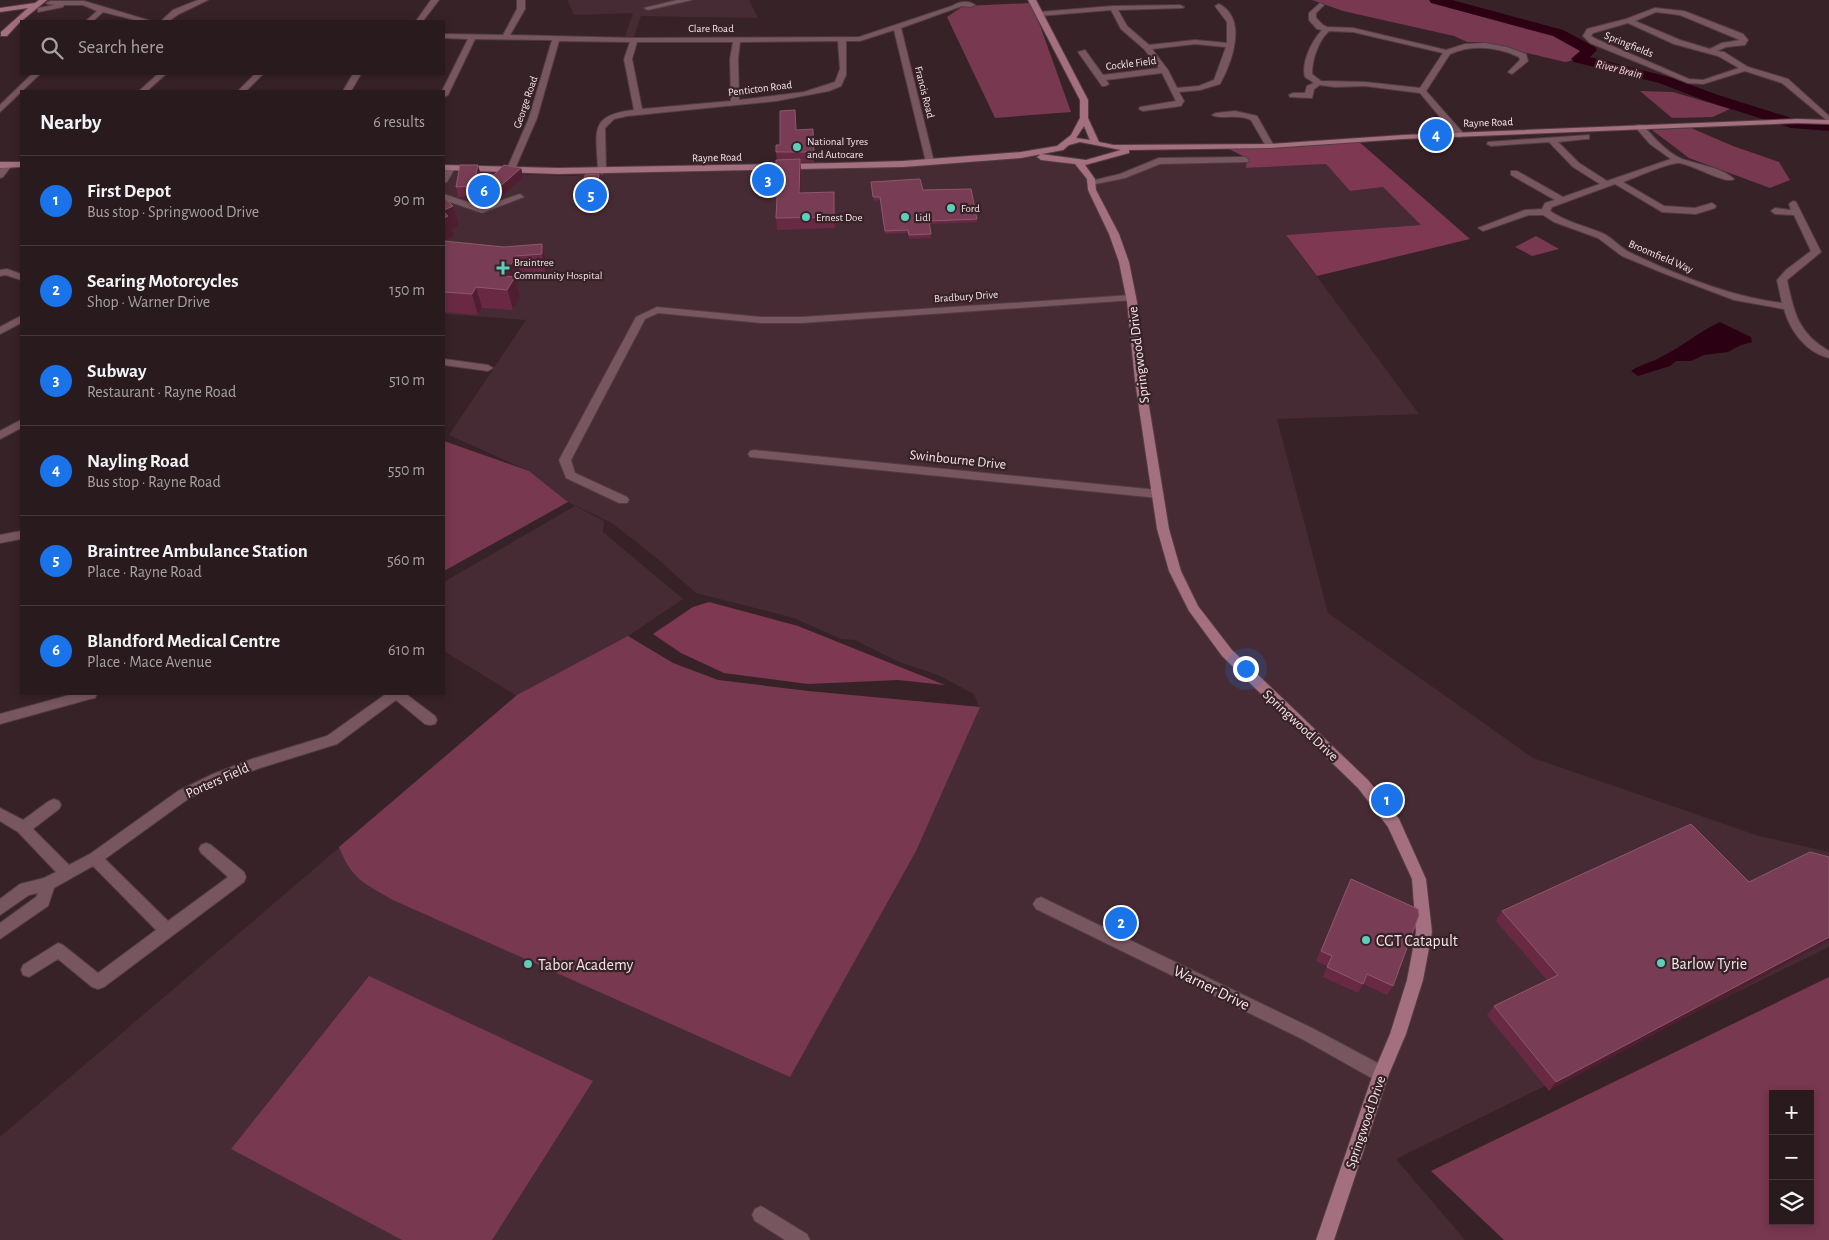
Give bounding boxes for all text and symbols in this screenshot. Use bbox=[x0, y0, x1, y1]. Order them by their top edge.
search box bbox=[20, 20, 445, 75]
street label: Clare Road bbox=[688, 23, 734, 34]
street label: Springfields bbox=[1603, 30, 1655, 59]
icon: search bbox=[38, 34, 66, 62]
text: Search here bbox=[78, 38, 164, 57]
street label: Cockle Field bbox=[1105, 55, 1157, 72]
water label: River Brain bbox=[1595, 57, 1643, 81]
street label: Francis Road bbox=[913, 65, 936, 120]
street label: George Road bbox=[511, 74, 540, 130]
street label: Penticton Road bbox=[727, 79, 793, 98]
text: Nearby bbox=[40, 112, 101, 133]
text: 6 results bbox=[373, 114, 425, 130]
pin: 4 bbox=[1420, 116, 1452, 154]
street label: Rayne Road bbox=[1463, 116, 1513, 129]
place label: National Tyres and Autocare bbox=[807, 136, 868, 160]
marker: National Tyres and Autocare bbox=[791, 141, 803, 153]
street label: Rayne Road bbox=[692, 152, 742, 163]
pin: 3 bbox=[752, 161, 784, 199]
pin: 6 bbox=[468, 172, 500, 210]
pin: 5 bbox=[575, 176, 607, 214]
text: First Depot bbox=[87, 182, 171, 201]
text: 1 bbox=[53, 192, 59, 208]
text: 90 m bbox=[394, 192, 425, 208]
marker: Ford bbox=[945, 202, 957, 214]
place label: Ford bbox=[961, 203, 980, 214]
text: Bus stop · Springwood Drive bbox=[87, 204, 259, 220]
marker: Ernest Doe bbox=[800, 211, 812, 223]
marker: Lidl bbox=[899, 211, 911, 223]
place label: Ernest Doe bbox=[816, 212, 862, 223]
place label: Lidl bbox=[915, 212, 931, 223]
street label: Broomfield Way bbox=[1627, 238, 1695, 275]
place label: Braintree Community Hospital bbox=[514, 257, 602, 281]
marker: Braintree Community Hospital bbox=[496, 261, 510, 275]
text: Searing Motorcycles bbox=[87, 272, 239, 291]
text: 2 bbox=[52, 282, 60, 298]
text: 150 m bbox=[389, 282, 425, 298]
street label: Bradbury Drive bbox=[934, 289, 998, 304]
text: Shop · Warner Drive bbox=[87, 294, 210, 310]
street label: Springwood Drive bbox=[1126, 306, 1152, 404]
text: Subway bbox=[87, 362, 147, 381]
text: 3 bbox=[53, 372, 59, 388]
text: 510 m bbox=[389, 372, 425, 388]
text: Restaurant · Rayne Road bbox=[87, 384, 236, 400]
street label: Swinbourne Drive bbox=[909, 448, 1007, 472]
text: Nayling Road bbox=[87, 452, 189, 471]
text: 4 bbox=[52, 462, 60, 478]
text: 550 m bbox=[388, 462, 425, 478]
text: Bus stop · Rayne Road bbox=[87, 474, 221, 490]
text: Braintree Ambulance Station bbox=[87, 542, 308, 561]
text: 5 bbox=[53, 552, 59, 568]
text: 560 m bbox=[387, 552, 425, 568]
text: Place · Rayne Road bbox=[87, 564, 202, 580]
text: Blandford Medical Centre bbox=[87, 632, 280, 651]
text: 6 bbox=[52, 642, 60, 658]
text: 610 m bbox=[388, 642, 425, 658]
text: Place · Mace Avenue bbox=[87, 654, 212, 670]
your location bbox=[1233, 656, 1259, 682]
street label: Springwood Drive bbox=[1260, 687, 1341, 764]
street label: Porters Field bbox=[184, 761, 251, 801]
pin: 1 bbox=[1371, 781, 1403, 819]
pin: 2 bbox=[1105, 904, 1137, 942]
place label: CGT Catapult bbox=[1376, 933, 1458, 949]
marker: CGT Catapult bbox=[1360, 934, 1372, 946]
place label: Barlow Tyrie bbox=[1671, 956, 1747, 973]
place label: Tabor Academy bbox=[538, 957, 633, 974]
marker: Barlow Tyrie bbox=[1655, 957, 1667, 969]
marker: Tabor Academy bbox=[522, 958, 534, 970]
street label: Warner Drive bbox=[1171, 963, 1252, 1013]
street label: Springwood Drive bbox=[1344, 1074, 1388, 1171]
map controls bbox=[1769, 1090, 1814, 1225]
button: + bbox=[1769, 1090, 1814, 1135]
button: − bbox=[1769, 1135, 1814, 1180]
button: layers bbox=[1769, 1180, 1814, 1225]

